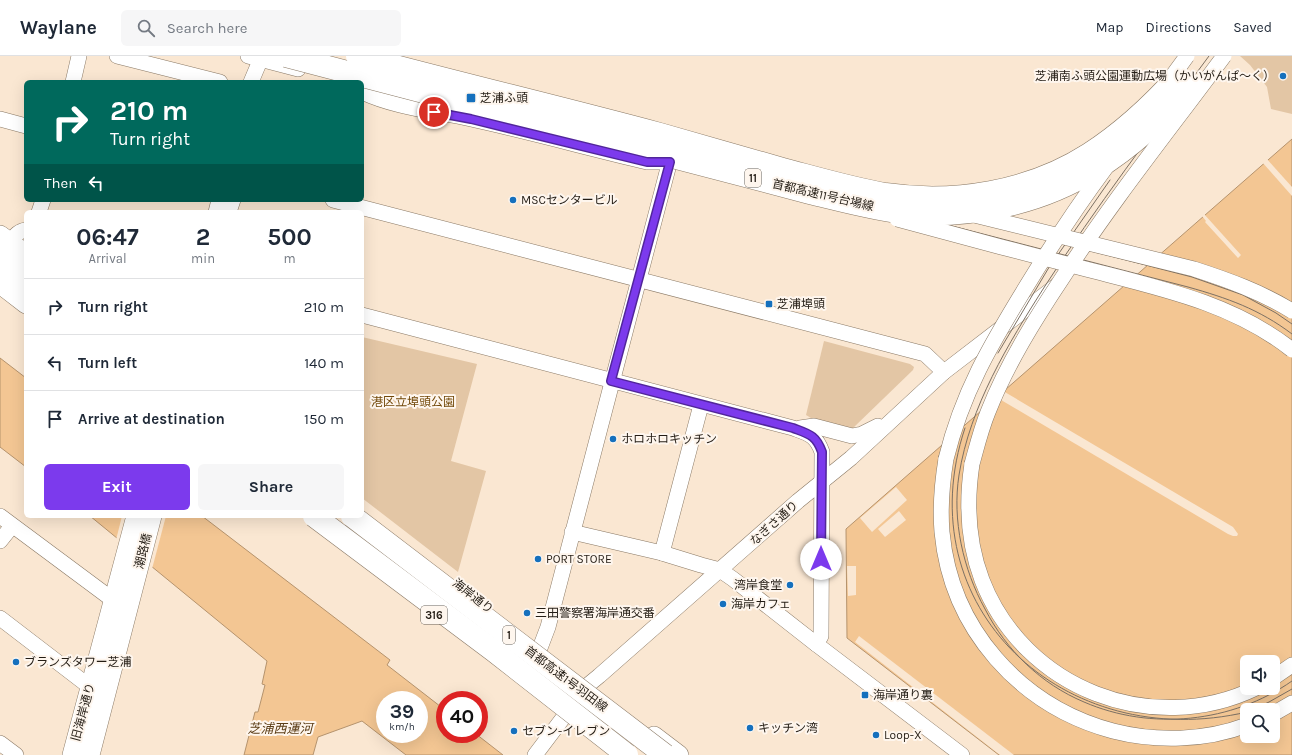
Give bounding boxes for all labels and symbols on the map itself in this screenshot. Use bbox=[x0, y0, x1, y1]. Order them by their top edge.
place label: 芝浦南ふ頭公園運動広場（かいがんぱ～く） bbox=[1035, 69, 1275, 83]
marker: 芝浦南ふ頭公園運動広場（かいがんぱ～く） bbox=[1278, 71, 1288, 81]
place label: 芝浦ふ頭 bbox=[480, 91, 528, 105]
marker: 芝浦ふ頭 bbox=[465, 92, 477, 104]
pin bbox=[417, 95, 451, 129]
road number: 11 bbox=[745, 169, 761, 187]
street label: 首都高速11号台場線 bbox=[771, 176, 875, 214]
place label: MSCセンタービル bbox=[521, 193, 618, 207]
marker: MSCセンタービル bbox=[508, 195, 518, 205]
place label: 芝浦埠頭 bbox=[777, 297, 825, 311]
marker: 芝浦埠頭 bbox=[764, 299, 774, 309]
park label: 港区立埠頭公園 bbox=[371, 395, 455, 409]
place label: ホロホロキッチン bbox=[621, 432, 717, 446]
marker: ホロホロキッチン bbox=[608, 434, 618, 444]
street label: なぎさ通り bbox=[747, 498, 801, 548]
street label: 潮路橋 bbox=[132, 532, 154, 570]
position arrow bbox=[800, 538, 842, 580]
place label: PORT STORE bbox=[546, 552, 612, 566]
marker: PORT STORE bbox=[533, 554, 543, 564]
street label: 海岸通り bbox=[450, 576, 496, 616]
place label: 湾岸食堂 bbox=[734, 578, 782, 592]
marker: 湾岸食堂 bbox=[785, 580, 795, 590]
place label: 海岸カフェ bbox=[731, 597, 791, 611]
marker: 海岸カフェ bbox=[718, 599, 728, 609]
road number: 316 bbox=[421, 606, 447, 624]
place label: 三田警察署海岸通交番 bbox=[535, 606, 655, 620]
marker: 三田警察署海岸通交番 bbox=[522, 608, 532, 618]
road number: 1 bbox=[503, 626, 515, 644]
street label: 首都高速1号羽田線 bbox=[522, 643, 610, 715]
place label: ブランズタワー芝浦 bbox=[24, 655, 132, 669]
marker: ブランズタワー芝浦 bbox=[11, 657, 21, 667]
street label: 旧海岸通り bbox=[68, 681, 98, 743]
place label: 海岸通り裏 bbox=[873, 688, 933, 702]
marker: 海岸通り裏 bbox=[860, 690, 870, 700]
speed limit sign: 40 bbox=[436, 691, 488, 743]
water label: 芝浦西運河 bbox=[247, 721, 315, 736]
place label: キッチン湾 bbox=[758, 721, 818, 735]
marker: キッチン湾 bbox=[745, 723, 755, 733]
place label: セブン-イレブン bbox=[522, 724, 610, 738]
marker: セブン-イレブン bbox=[509, 726, 519, 736]
place label: Loop-X bbox=[884, 728, 922, 742]
marker: Loop-X bbox=[871, 730, 881, 740]

